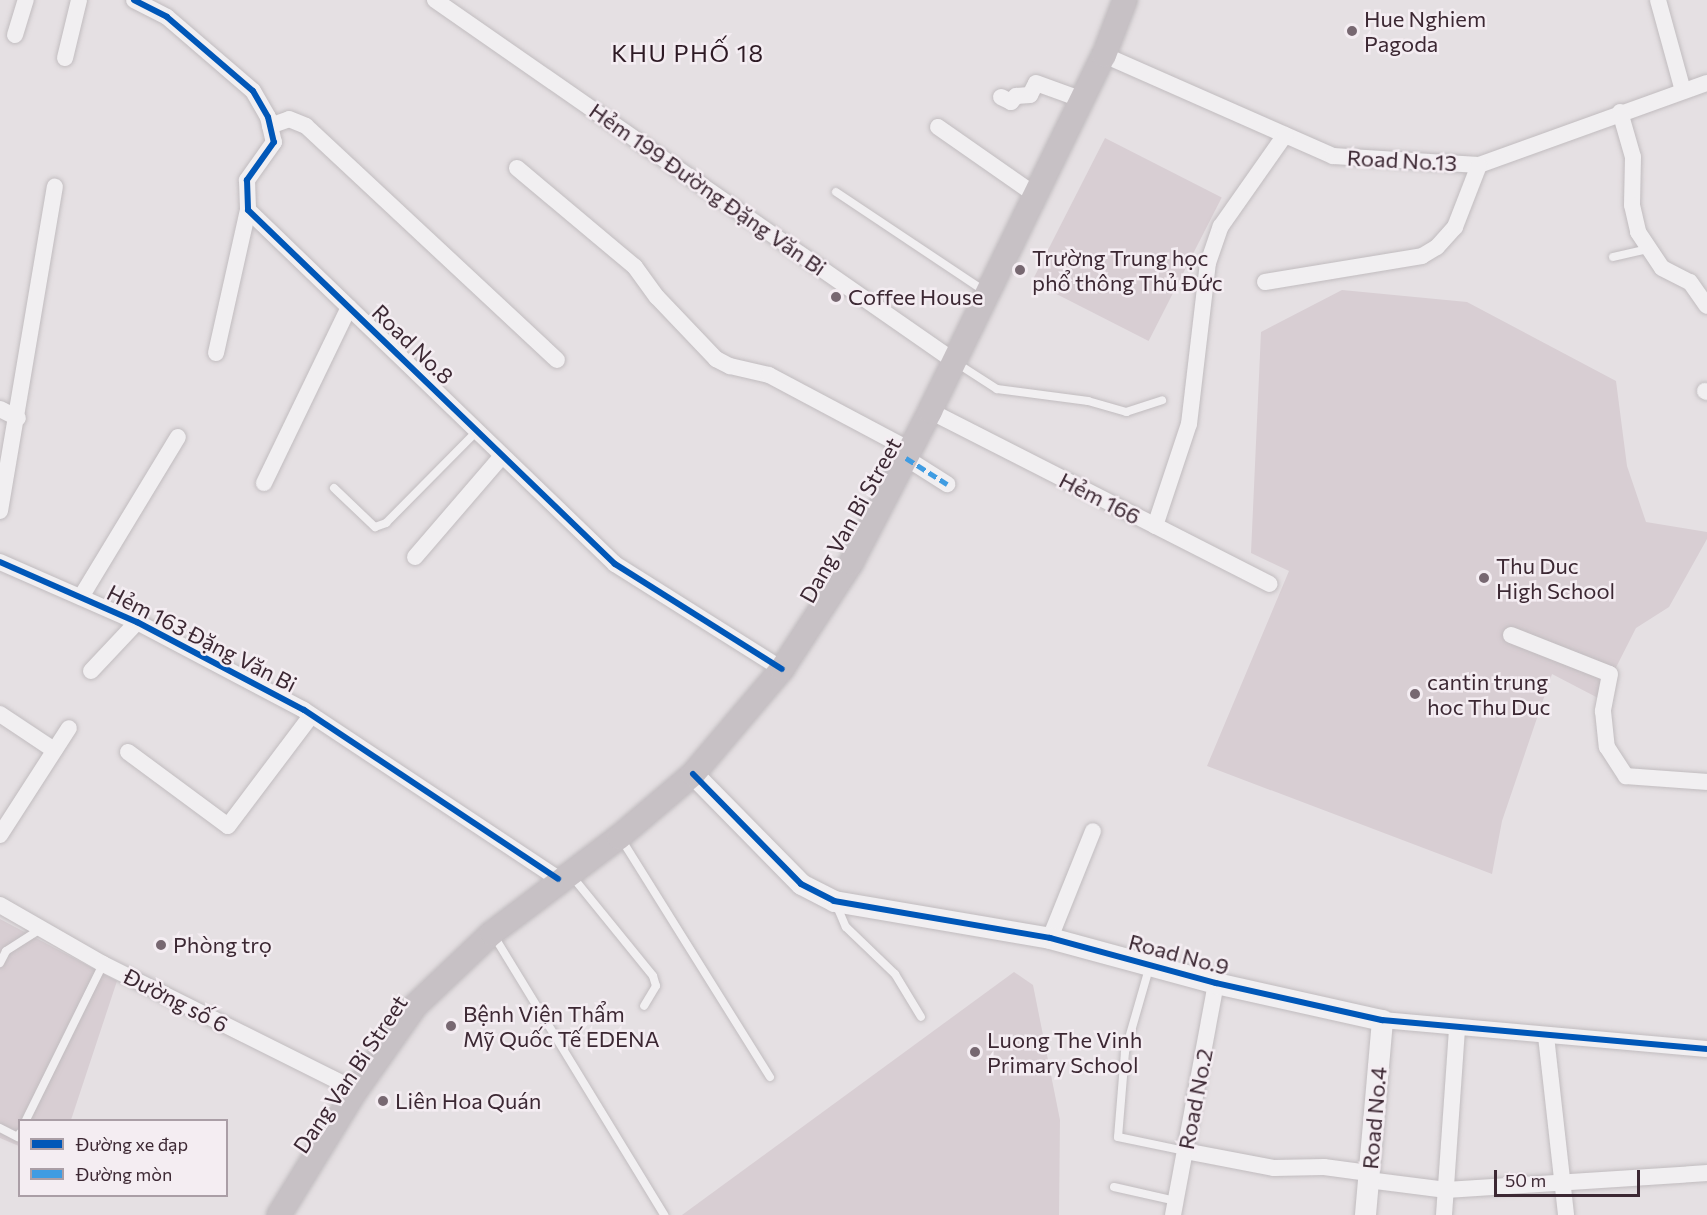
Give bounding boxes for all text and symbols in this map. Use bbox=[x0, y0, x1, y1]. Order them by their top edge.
place label: Hue Nghiem Pagoda bbox=[1364, 5, 1486, 56]
marker: Hue Nghiem Pagoda bbox=[1345, 24, 1359, 38]
district label: KHU PHỐ 18 bbox=[611, 39, 765, 67]
street label: Hẻm 199 Đường Đặng Văn Bi bbox=[585, 97, 831, 281]
street label: Road No.13 bbox=[1346, 144, 1458, 176]
place label: Trường Trung học phổ thông Thủ Đức bbox=[1032, 244, 1223, 296]
marker: Trường Trung học phổ thông Thủ Đức bbox=[1013, 263, 1027, 277]
place label: Coffee House bbox=[848, 284, 983, 310]
marker: Coffee House bbox=[829, 290, 843, 304]
street label: Road No.8 bbox=[367, 299, 459, 389]
street label: Dang Van Bi Street bbox=[794, 433, 906, 607]
street label: Hẻm 166 bbox=[1055, 466, 1145, 530]
place label: Thu Duc High School bbox=[1496, 552, 1615, 604]
marker: Thu Duc High School bbox=[1477, 571, 1491, 585]
street label: Hẻm 163 Đặng Văn Bi bbox=[103, 579, 301, 697]
place label: cantin trung hoc Thu Duc bbox=[1427, 668, 1550, 720]
marker: cantin trung hoc Thu Duc bbox=[1408, 687, 1422, 701]
street label: Road No.9 bbox=[1126, 928, 1232, 980]
place label: Phòng trọ bbox=[173, 932, 272, 958]
marker: Phòng trọ bbox=[154, 938, 168, 952]
street label: Đường số 6 bbox=[119, 962, 233, 1038]
street label: Dang Van Bi Street bbox=[287, 990, 413, 1158]
place label: Bệnh Viện Thẩm Mỹ Quốc Tế EDENA bbox=[463, 1000, 660, 1052]
marker: Bệnh Viện Thẩm Mỹ Quốc Tế EDENA bbox=[444, 1019, 458, 1033]
place label: Luong The Vinh Primary School bbox=[987, 1026, 1142, 1078]
marker: Luong The Vinh Primary School bbox=[968, 1045, 982, 1059]
street label: Road No.2 bbox=[1172, 1046, 1218, 1152]
street label: Road No.4 bbox=[1356, 1066, 1392, 1170]
place label: Liên Hoa Quán bbox=[395, 1088, 541, 1114]
marker: Liên Hoa Quán bbox=[376, 1094, 390, 1108]
legend bbox=[18, 1119, 228, 1197]
text: Đường xe đạp bbox=[76, 1133, 188, 1155]
scale bar bbox=[1497, 1158, 1642, 1196]
text: Đường mòn bbox=[76, 1163, 172, 1185]
text: 50 m bbox=[1505, 1169, 1546, 1191]

